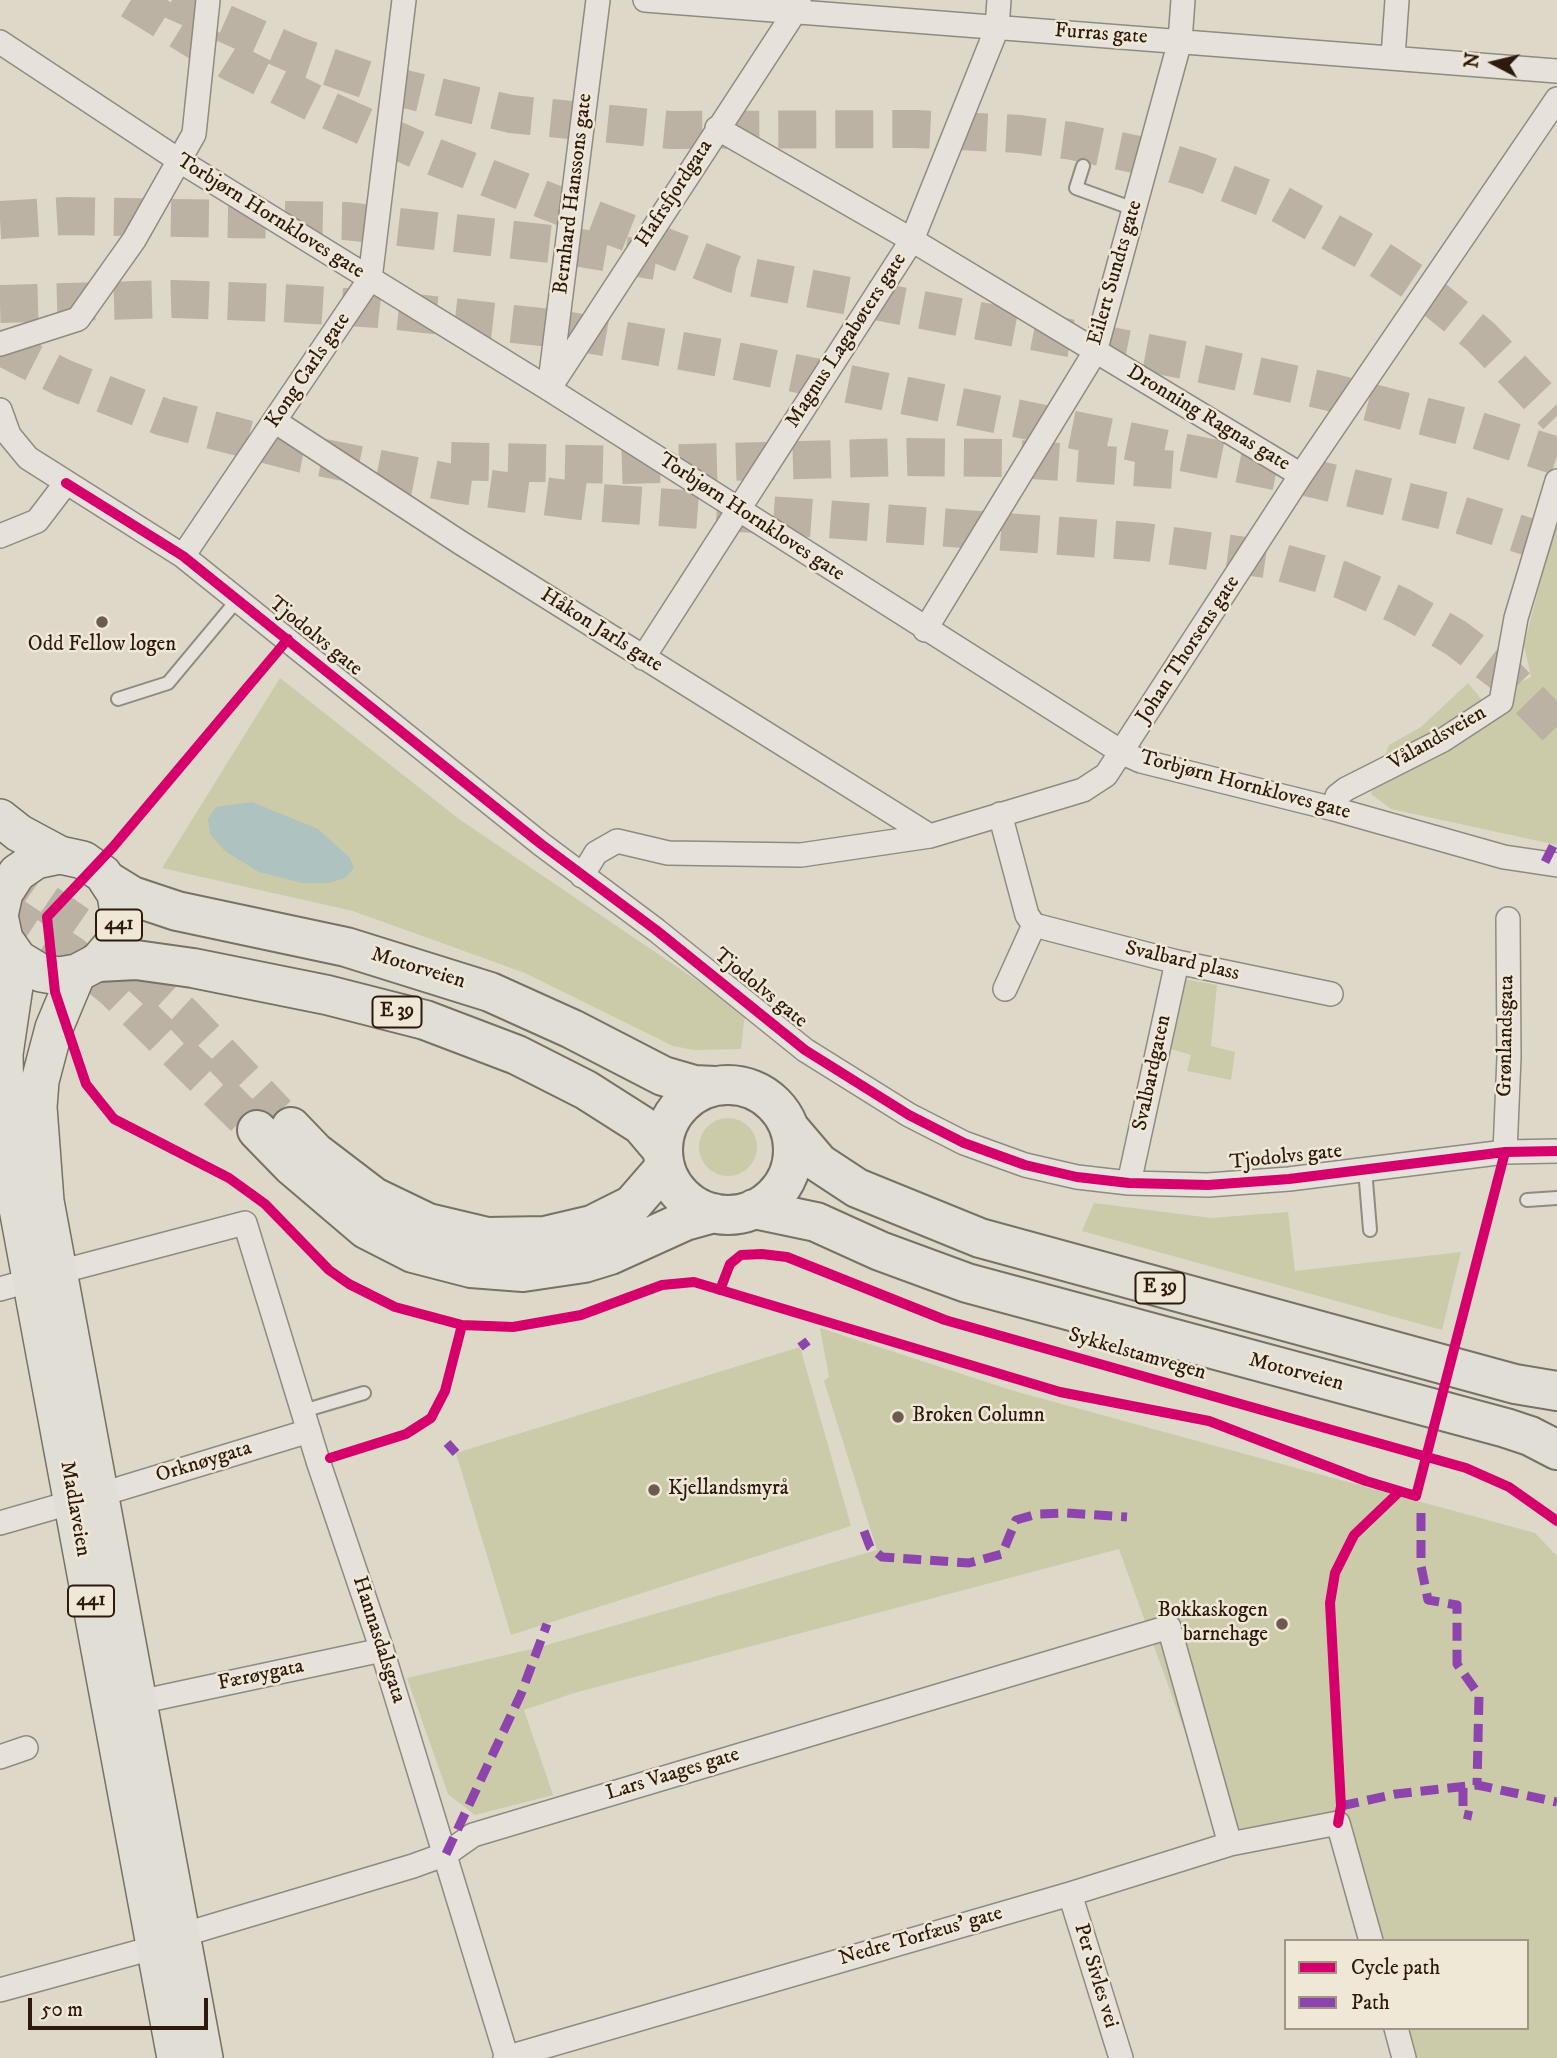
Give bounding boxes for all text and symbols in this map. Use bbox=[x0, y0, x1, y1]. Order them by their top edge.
street label: Furras gate bbox=[1054, 19, 1148, 51]
north arrow bbox=[1459, 28, 1529, 98]
text: N bbox=[1460, 51, 1485, 70]
street label: Bernhard Hanssons gate bbox=[549, 92, 599, 296]
street label: Hafrsfjordgata bbox=[631, 136, 719, 252]
street label: Torbjørn Hornkloves gate bbox=[171, 149, 369, 285]
street label: Eilert Sundts gate bbox=[1083, 198, 1149, 348]
street label: Magnus Lagabøters gate bbox=[781, 249, 913, 433]
street label: Kong Carls gate bbox=[261, 309, 357, 433]
street label: Dronning Ragnas gate bbox=[1122, 360, 1294, 478]
street label: Torbjørn Hornkloves gate bbox=[653, 448, 849, 588]
street label: Johan Thorsens gate bbox=[1132, 571, 1246, 729]
street label: Håkon Jarls gate bbox=[535, 583, 667, 679]
street label: Tjodolvs gate bbox=[263, 592, 367, 682]
marker: Odd Fellow logen bbox=[94, 614, 110, 630]
place label: Odd Fellow logen bbox=[28, 633, 176, 659]
street label: Vålandsveien bbox=[1385, 701, 1491, 777]
street label: Torbjørn Hornkloves gate bbox=[1137, 746, 1353, 826]
road number: 441 bbox=[96, 909, 142, 940]
street label: Svalbard plass bbox=[1122, 937, 1242, 987]
street label: Motorveien bbox=[368, 943, 468, 995]
street label: Tjodolvs gate bbox=[708, 944, 812, 1034]
street label: Grønlandsgata bbox=[1493, 975, 1521, 1097]
road number: E 39 bbox=[372, 996, 422, 1028]
street label: Svalbardgaten bbox=[1128, 1013, 1178, 1133]
street label: Tjodolvs gate bbox=[1229, 1140, 1343, 1176]
road number: E 39 bbox=[1136, 1272, 1184, 1304]
street label: Sykkelstamvegen bbox=[1065, 1323, 1209, 1387]
street label: Motorveien bbox=[1246, 1348, 1346, 1398]
place label: Broken Column bbox=[912, 1404, 1045, 1430]
marker: Broken Column bbox=[890, 1409, 906, 1425]
street label: Orknøygata bbox=[153, 1436, 255, 1490]
street label: Madlaveien bbox=[53, 1459, 95, 1559]
place label: Kjellandsmyrå bbox=[668, 1477, 789, 1503]
marker: Kjellandsmyrå bbox=[646, 1482, 662, 1498]
street label: Hannasdalsgata bbox=[346, 1573, 410, 1707]
road number: 441 bbox=[68, 1586, 114, 1616]
place label: Bokkaskogen barnehage bbox=[1158, 1599, 1268, 1649]
marker: Bokkaskogen barnehage bbox=[1274, 1616, 1290, 1632]
street label: Færøygata bbox=[216, 1655, 306, 1697]
street label: Lars Vaages gate bbox=[603, 1743, 743, 1807]
street label: Nedre Torfæus' gate bbox=[836, 1902, 1006, 1972]
street label: Per Sivles vei bbox=[1067, 1921, 1123, 2031]
legend bbox=[1284, 1939, 1529, 2030]
text: Cycle path bbox=[1351, 1955, 1440, 1981]
scale bar bbox=[32, 1984, 212, 2028]
text: Path bbox=[1351, 1990, 1390, 2016]
text: 50 m bbox=[41, 1997, 83, 2023]

